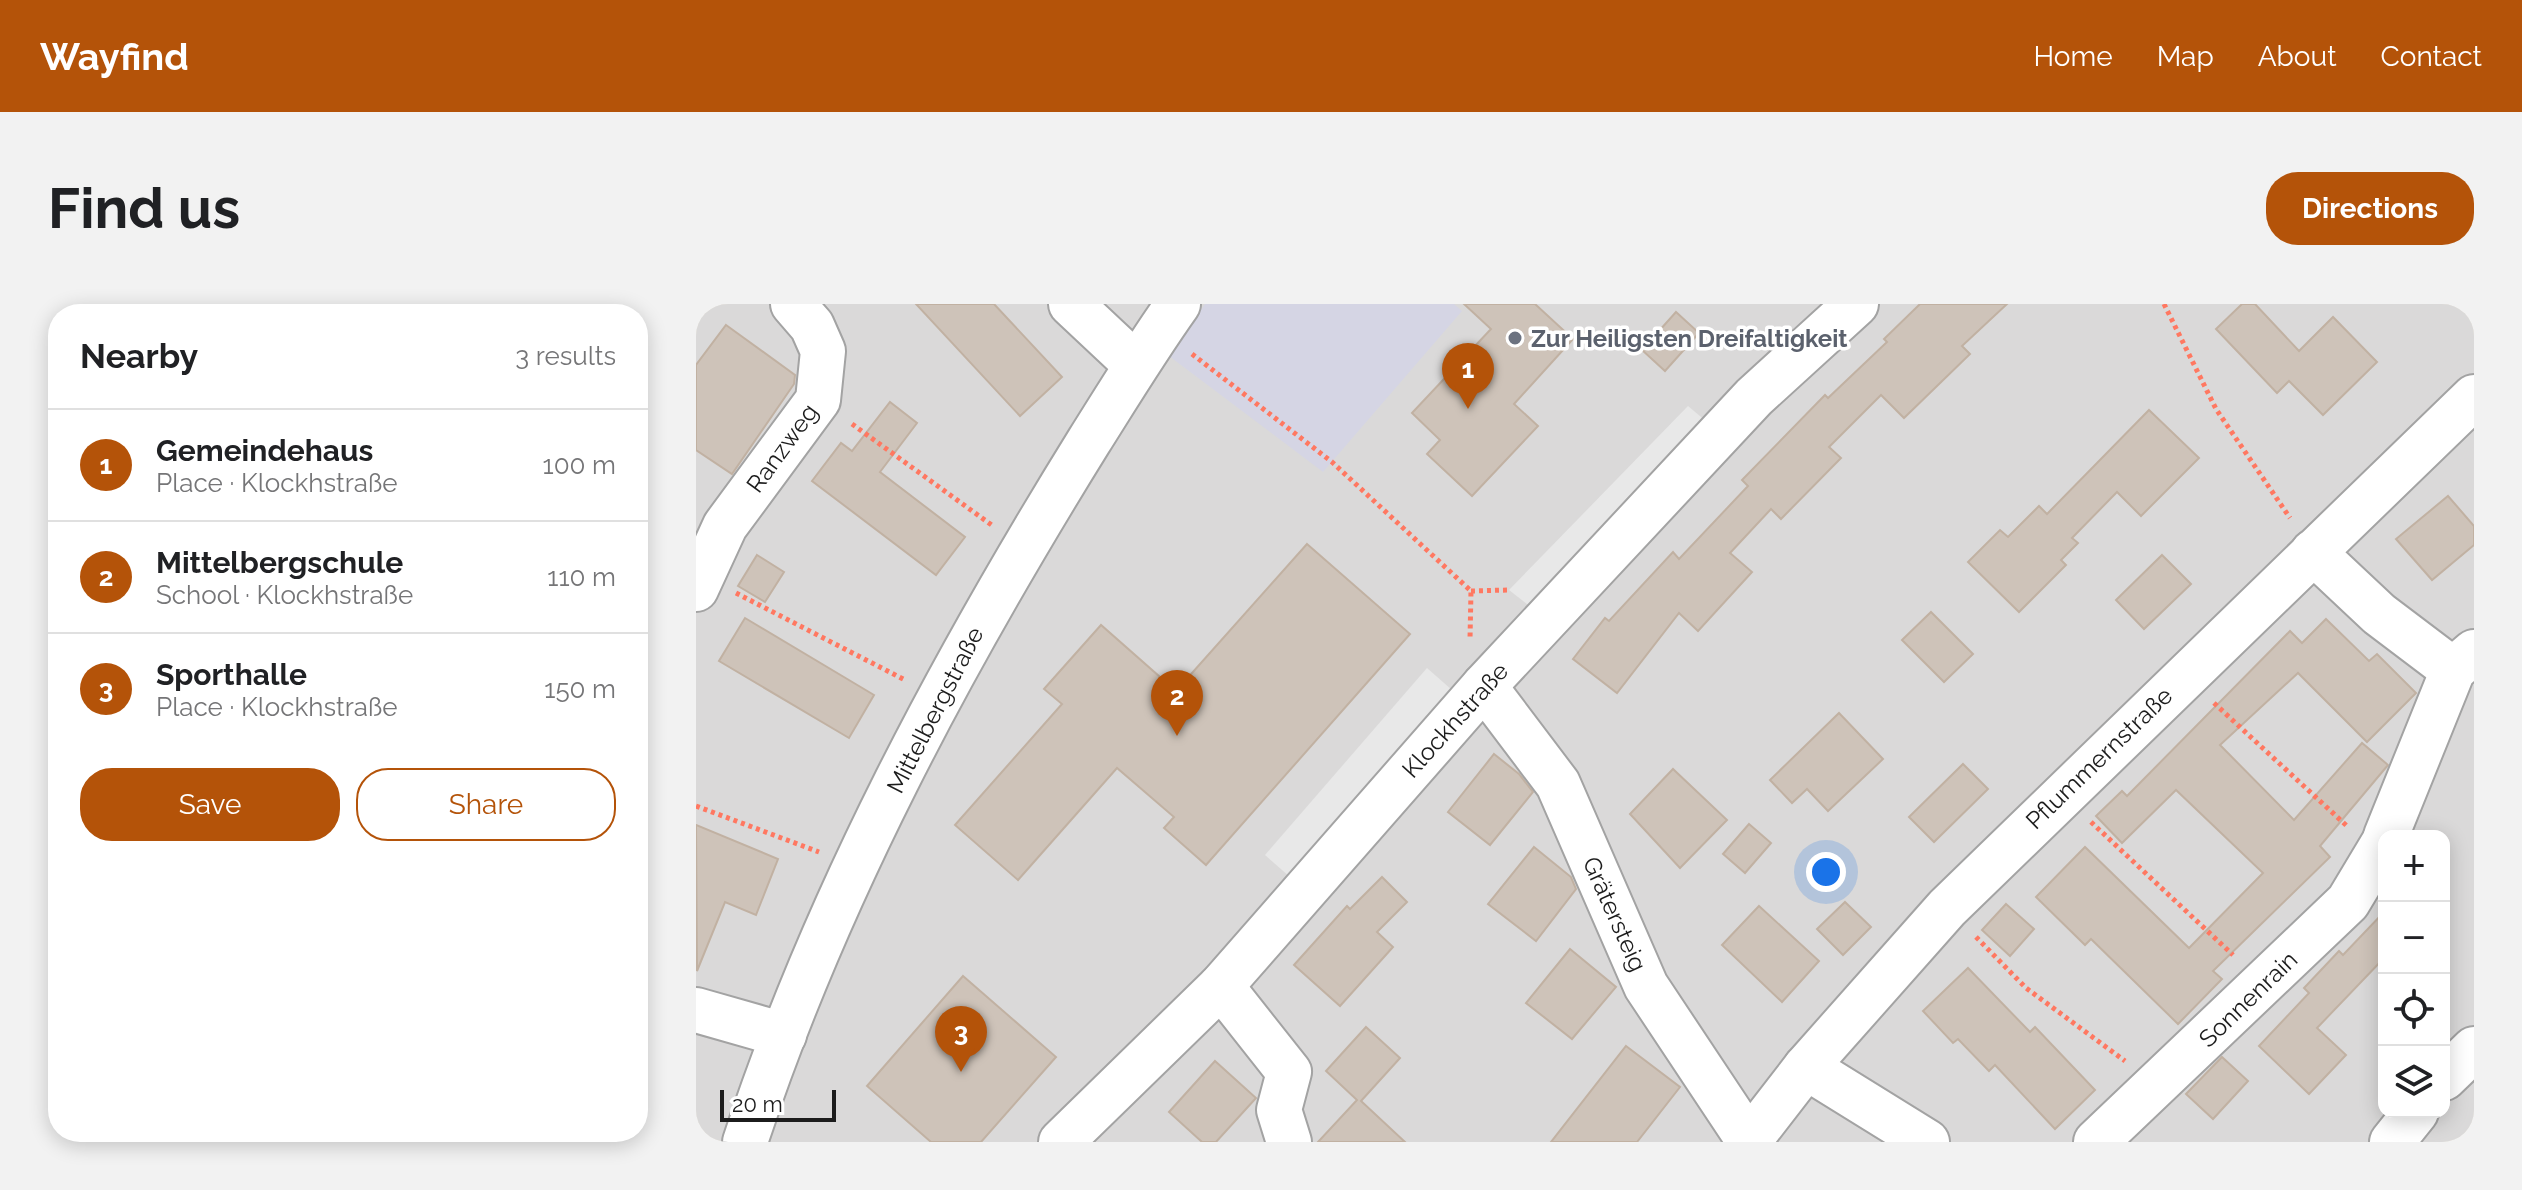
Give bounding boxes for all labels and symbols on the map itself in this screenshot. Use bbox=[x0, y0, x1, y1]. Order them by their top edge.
place label: Zur Heiligsten Dreifaltigkeit bbox=[1531, 324, 1848, 353]
marker: Zur Heiligsten Dreifaltigkeit bbox=[1506, 329, 1524, 347]
pin: 1 bbox=[1442, 343, 1494, 409]
street label: Ranzweg bbox=[740, 398, 824, 498]
street label: Mittelbergstraße bbox=[881, 622, 989, 798]
street label: Klockhstraße bbox=[1396, 657, 1514, 783]
pin: 2 bbox=[1151, 670, 1203, 736]
street label: Pflummernstraße bbox=[2020, 681, 2178, 835]
street label: Grätersteig bbox=[1577, 852, 1653, 976]
your location bbox=[1806, 852, 1846, 892]
street label: Sonnenrain bbox=[2193, 945, 2303, 1053]
pin: 3 bbox=[935, 1006, 987, 1072]
scale bar bbox=[720, 1086, 836, 1122]

